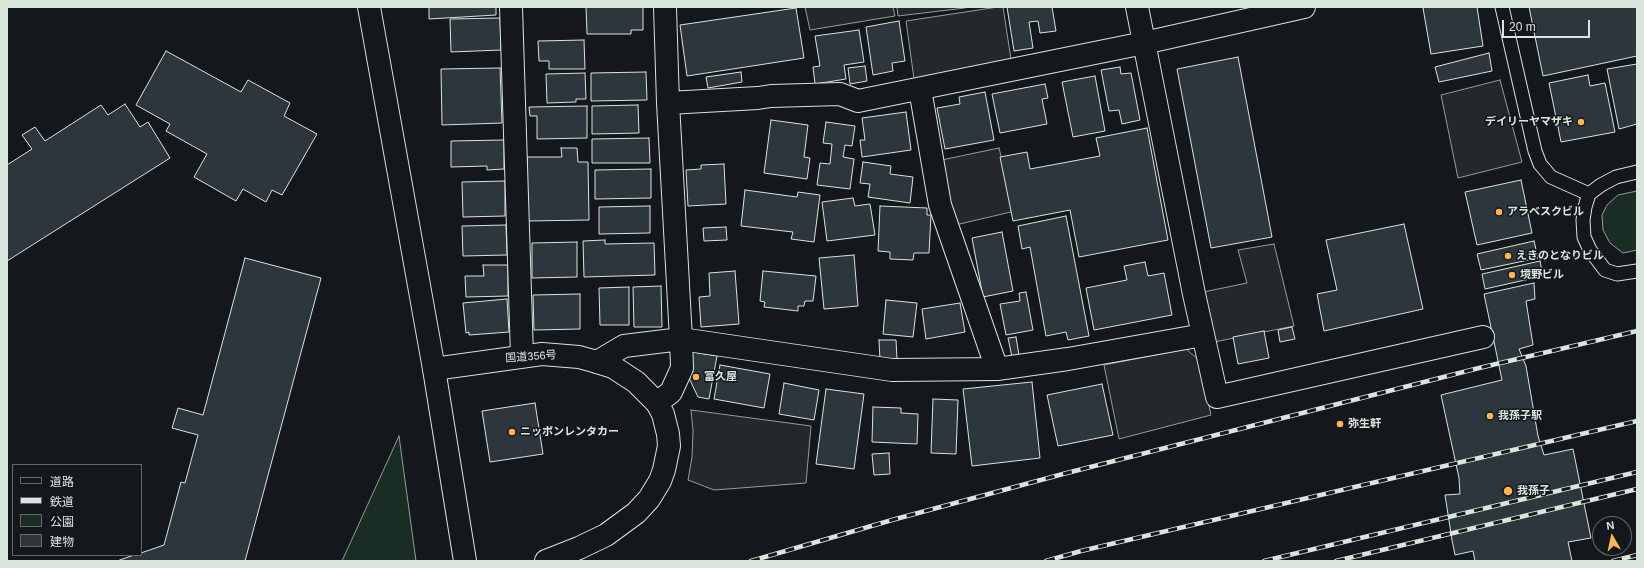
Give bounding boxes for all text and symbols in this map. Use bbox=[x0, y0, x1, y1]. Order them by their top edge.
scale bar bbox=[1504, 12, 1592, 38]
text: 20 m bbox=[1509, 20, 1536, 34]
place label: デイリーヤマザキ bbox=[1485, 115, 1573, 129]
marker: デイリーヤマザキ bbox=[1576, 117, 1586, 127]
place label: アラベスクビル bbox=[1507, 205, 1584, 219]
marker: アラベスクビル bbox=[1494, 207, 1504, 217]
place label: えきのとなりビル bbox=[1516, 249, 1604, 263]
marker: えきのとなりビル bbox=[1503, 251, 1513, 261]
place label: 境野ビル bbox=[1520, 268, 1564, 282]
marker: 境野ビル bbox=[1507, 270, 1517, 280]
street label: 国道356号 bbox=[505, 349, 557, 365]
place label: 富久屋 bbox=[704, 370, 737, 384]
marker: 富久屋 bbox=[691, 372, 701, 382]
place label: 我孫子駅 bbox=[1498, 409, 1542, 423]
marker: 我孫子駅 bbox=[1485, 411, 1495, 421]
place label: 弥生軒 bbox=[1348, 417, 1381, 431]
marker: 弥生軒 bbox=[1335, 419, 1345, 429]
place label: ニッポンレンタカー bbox=[520, 425, 619, 439]
marker: ニッポンレンタカー bbox=[507, 427, 517, 437]
legend bbox=[12, 464, 142, 556]
text: 道路 bbox=[50, 475, 74, 489]
place label: 我孫子 bbox=[1517, 484, 1550, 498]
marker: 我孫子 bbox=[1502, 485, 1514, 497]
text: 鉄道 bbox=[50, 495, 74, 509]
text: 公園 bbox=[50, 515, 74, 529]
north arrow bbox=[1592, 516, 1632, 556]
text: N bbox=[1605, 519, 1615, 532]
text: 建物 bbox=[50, 535, 74, 549]

